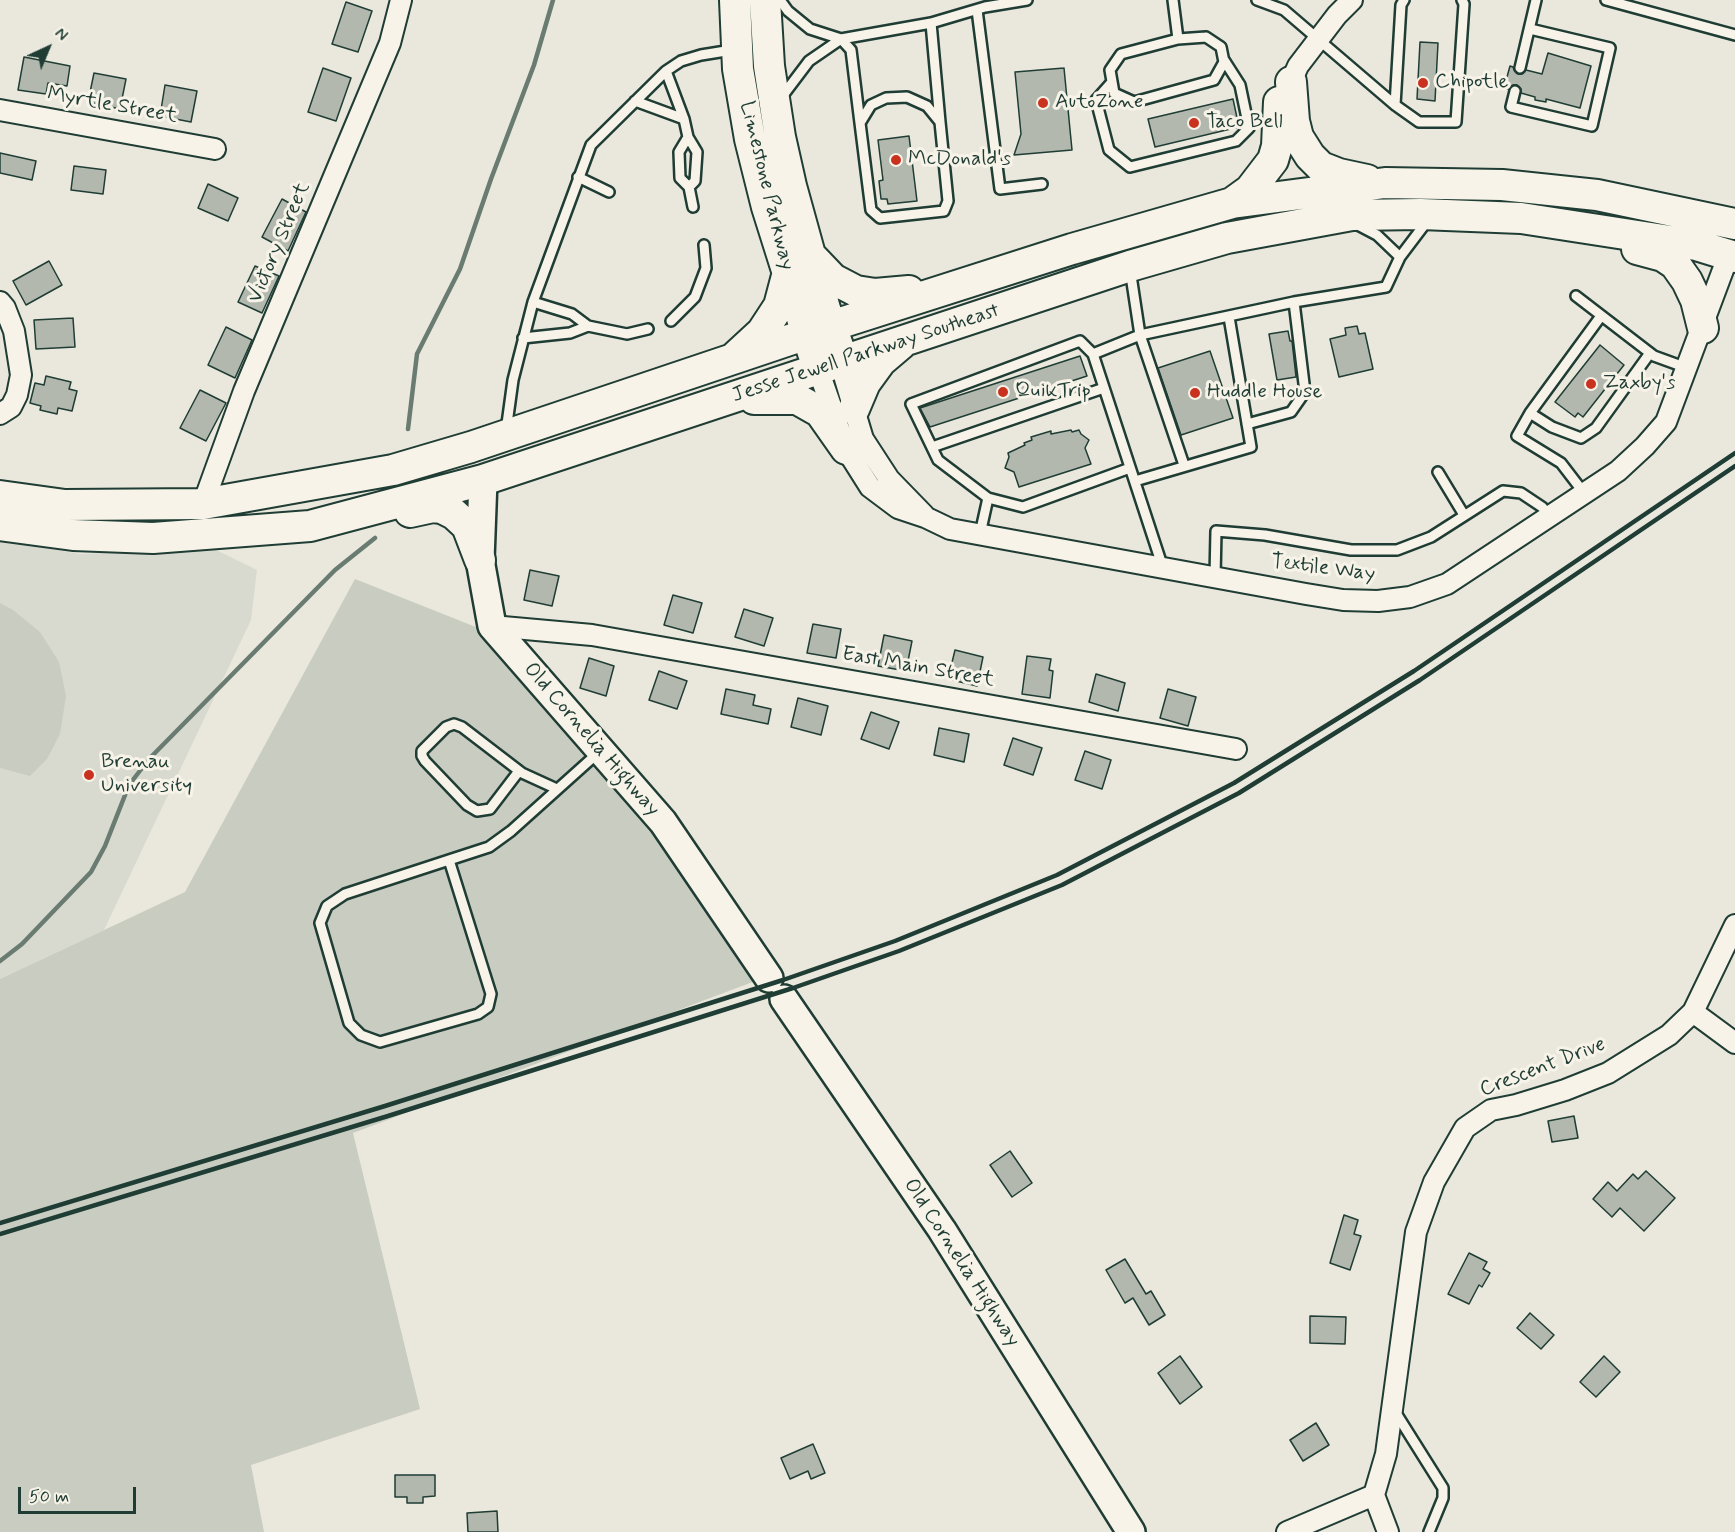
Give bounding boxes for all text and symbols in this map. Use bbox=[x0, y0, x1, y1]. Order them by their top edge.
north arrow bbox=[18, 18, 78, 78]
text: N bbox=[50, 23, 72, 46]
place label: Chipotle bbox=[1435, 70, 1508, 96]
marker: Chipotle bbox=[1416, 76, 1430, 90]
street label: Myrtle Street bbox=[45, 82, 179, 130]
place label: AutoZone bbox=[1055, 90, 1143, 116]
marker: AutoZone bbox=[1036, 96, 1050, 110]
street label: Limestone Parkway bbox=[733, 99, 799, 273]
place label: Taco Bell bbox=[1206, 110, 1283, 136]
marker: Taco Bell bbox=[1187, 116, 1201, 130]
place label: McDonald's bbox=[908, 147, 1011, 173]
marker: McDonald's bbox=[889, 153, 903, 167]
street label: Victory Street bbox=[243, 179, 317, 307]
street label: Jesse Jewell Parkway Southeast bbox=[729, 299, 1003, 409]
place label: Zaxby's bbox=[1603, 371, 1675, 397]
marker: Zaxby's bbox=[1584, 377, 1598, 391]
place label: QuikTrip bbox=[1015, 379, 1091, 405]
place label: Huddle House bbox=[1207, 380, 1322, 406]
marker: QuikTrip bbox=[996, 385, 1010, 399]
marker: Huddle House bbox=[1188, 386, 1202, 400]
street label: Textile Way bbox=[1270, 550, 1376, 588]
street label: East Main Street bbox=[840, 642, 996, 694]
street label: Old Cornelia Highway bbox=[517, 658, 665, 822]
place label: Brenau University bbox=[101, 750, 192, 800]
marker: Brenau University bbox=[82, 768, 96, 782]
street label: Crescent Drive bbox=[1477, 1033, 1609, 1103]
street label: Old Cornelia Highway bbox=[897, 1174, 1025, 1352]
scale bar bbox=[21, 1475, 140, 1513]
text: 50 m bbox=[29, 1485, 69, 1509]

